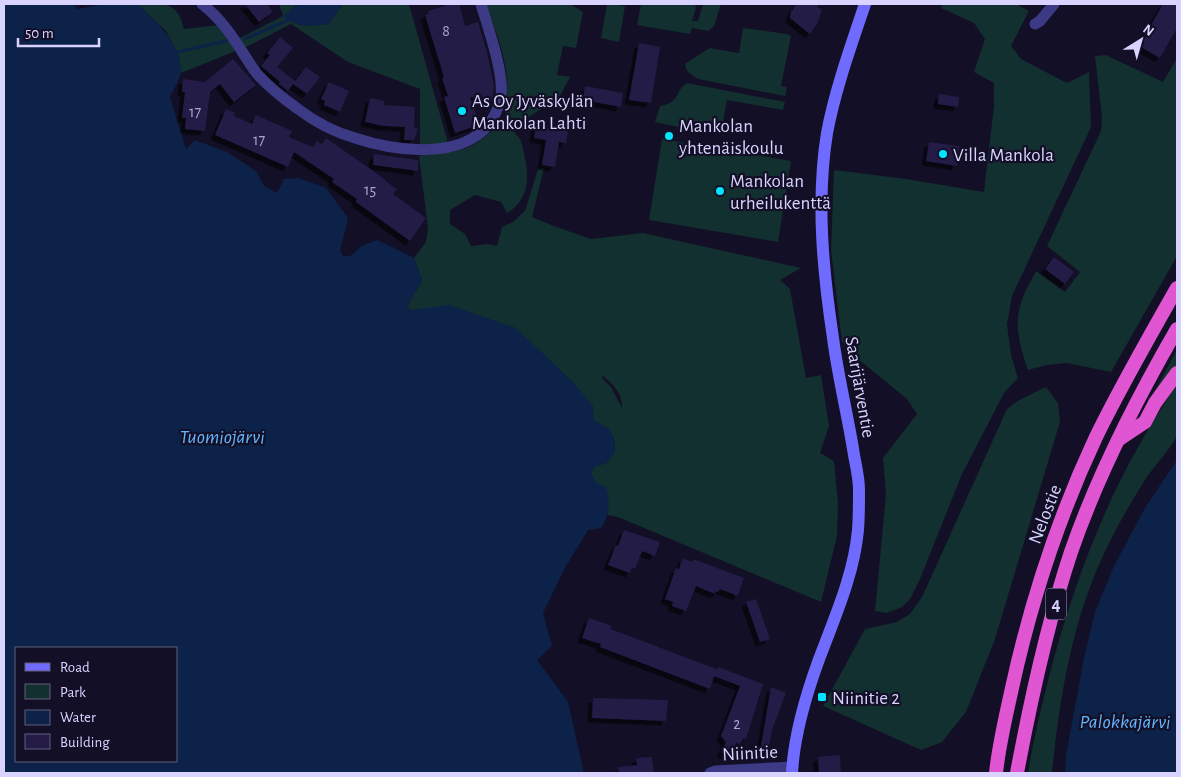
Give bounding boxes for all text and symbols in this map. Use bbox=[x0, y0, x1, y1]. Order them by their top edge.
scale bar bbox=[18, 15, 99, 47]
north arrow bbox=[1116, 15, 1166, 65]
text: N bbox=[1140, 22, 1156, 39]
house number: 8 bbox=[442, 23, 450, 39]
text: 50 m bbox=[25, 26, 54, 41]
place label: As Oy Jyväskylän Mankolan Lahti bbox=[472, 92, 593, 133]
house number: 17 bbox=[189, 104, 201, 120]
marker: As Oy Jyväskylän Mankolan Lahti bbox=[456, 105, 468, 117]
place label: Mankolan yhtenäiskoulu bbox=[678, 117, 784, 158]
marker: Mankolan yhtenäiskoulu bbox=[663, 130, 675, 142]
house number: 17 bbox=[253, 132, 265, 148]
place label: Villa Mankola bbox=[953, 146, 1054, 165]
marker: Villa Mankola bbox=[937, 148, 949, 160]
place label: Mankolan urheilukenttä bbox=[730, 172, 831, 213]
house number: 15 bbox=[364, 182, 376, 198]
marker: Mankolan urheilukenttä bbox=[714, 185, 726, 197]
street label: Saarijärventie bbox=[841, 335, 878, 439]
water label: Tuomiojärvi bbox=[179, 427, 265, 447]
street label: Nelostie bbox=[1025, 482, 1065, 547]
road number: 4 bbox=[1046, 588, 1066, 620]
legend bbox=[15, 647, 178, 762]
text: Road bbox=[60, 660, 90, 675]
text: Park bbox=[60, 685, 86, 700]
place label: Niinitie 2 bbox=[832, 689, 900, 708]
marker: Niinitie 2 bbox=[816, 691, 828, 703]
text: Water bbox=[60, 710, 96, 725]
water label: Palokkajärvi bbox=[1080, 712, 1170, 732]
house number: 2 bbox=[733, 716, 741, 732]
text: Building bbox=[60, 735, 110, 750]
street label: Niinitie bbox=[722, 743, 779, 764]

